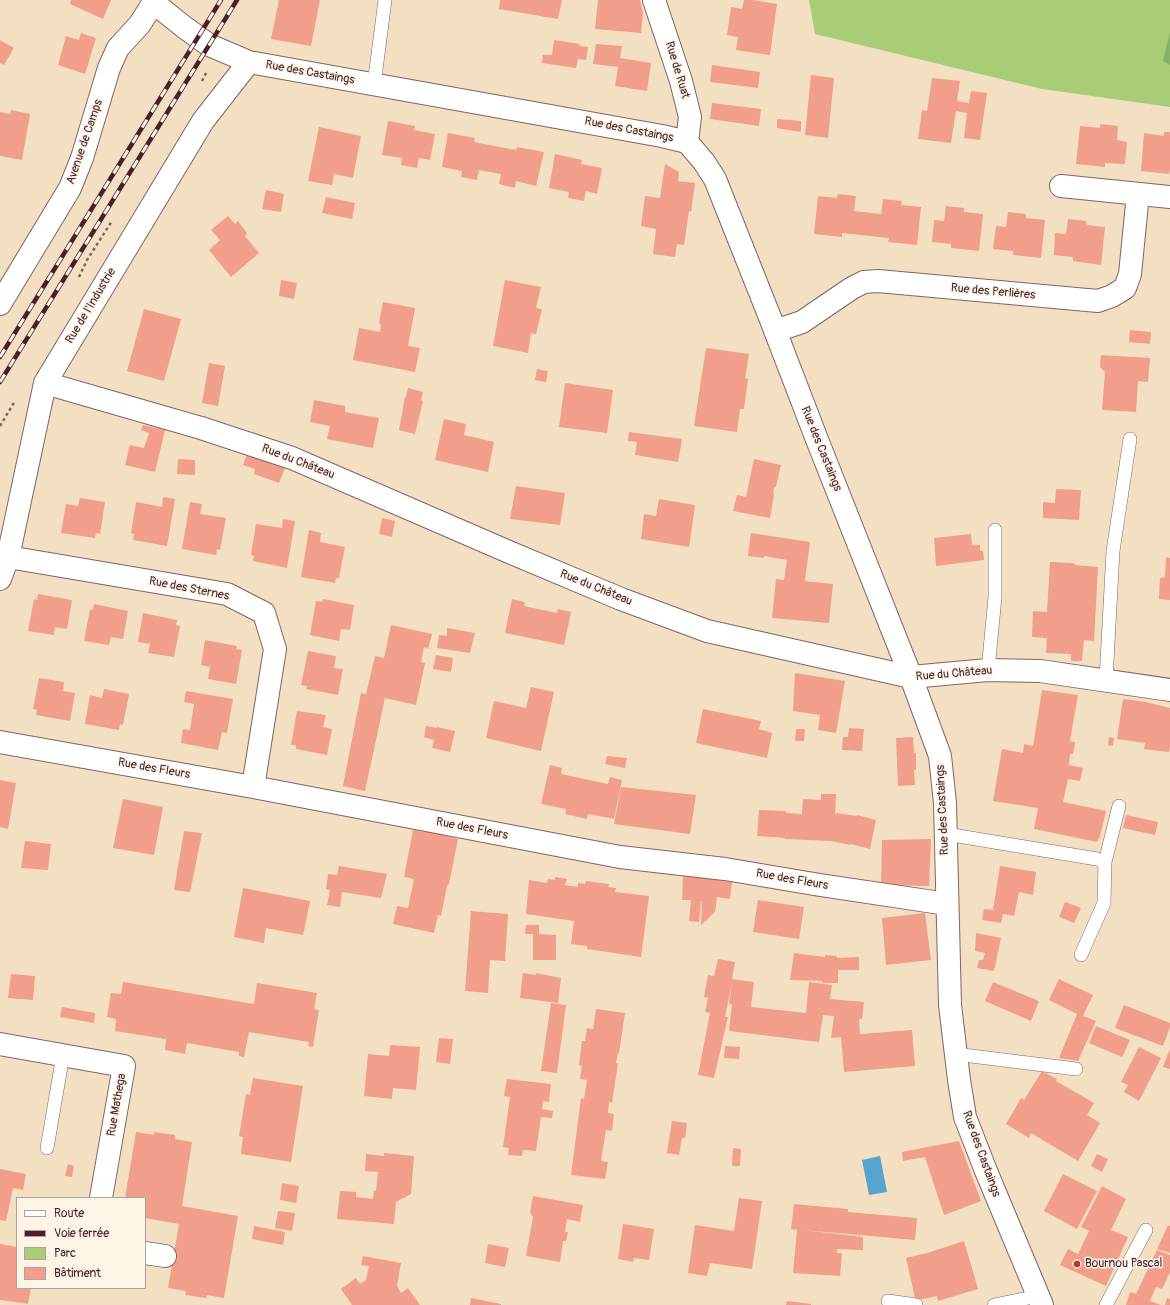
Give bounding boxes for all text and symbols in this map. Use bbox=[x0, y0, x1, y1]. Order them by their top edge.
street label: Rue de Ruat bbox=[661, 40, 693, 100]
street label: Rue des Castaings bbox=[264, 58, 356, 88]
street label: Avenue de Camps bbox=[64, 98, 106, 186]
street label: Rue des Castaings bbox=[583, 114, 675, 146]
street label: Rue de l'Industrie bbox=[63, 265, 119, 347]
street label: Rue des Perlières bbox=[950, 281, 1036, 303]
street label: Rue des Castaings bbox=[797, 404, 845, 494]
street label: Rue du Château bbox=[260, 442, 336, 482]
street label: Rue du Château bbox=[558, 567, 634, 609]
street label: Rue des Sternes bbox=[148, 574, 230, 604]
street label: Rue du Château bbox=[915, 663, 993, 685]
street label: Rue des Fleurs bbox=[117, 756, 191, 782]
street label: Rue des Castaings bbox=[933, 765, 953, 855]
street label: Rue des Fleurs bbox=[435, 815, 509, 843]
street label: Rue des Fleurs bbox=[755, 867, 829, 893]
street label: Rue Mathega bbox=[104, 1073, 130, 1137]
street label: Rue des Castaings bbox=[959, 1109, 1003, 1199]
legend bbox=[16, 1197, 146, 1289]
text: Route bbox=[54, 1206, 84, 1221]
text: Voie ferrée bbox=[54, 1226, 109, 1241]
text: Parc bbox=[54, 1246, 76, 1261]
place label: Bournou Pascal bbox=[1085, 1257, 1162, 1271]
marker: Bournou Pascal bbox=[1072, 1259, 1082, 1269]
text: Bâtiment bbox=[54, 1266, 101, 1281]

